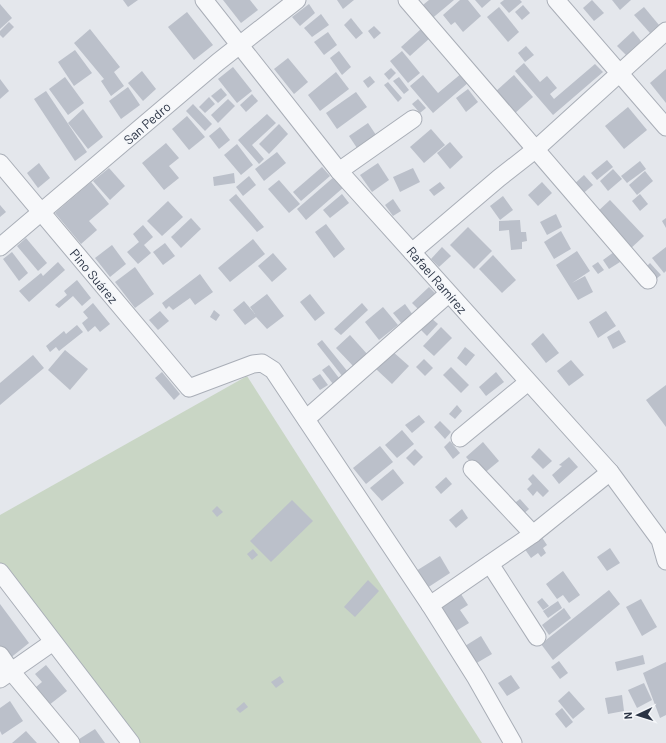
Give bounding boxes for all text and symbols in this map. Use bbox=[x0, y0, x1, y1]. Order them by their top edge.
street label: San Pedro bbox=[120, 98, 174, 148]
street label: Rafael Ramírez bbox=[404, 243, 471, 317]
street label: Pino Suárez bbox=[67, 246, 122, 307]
north arrow bbox=[618, 695, 658, 735]
text: N bbox=[621, 712, 634, 720]

